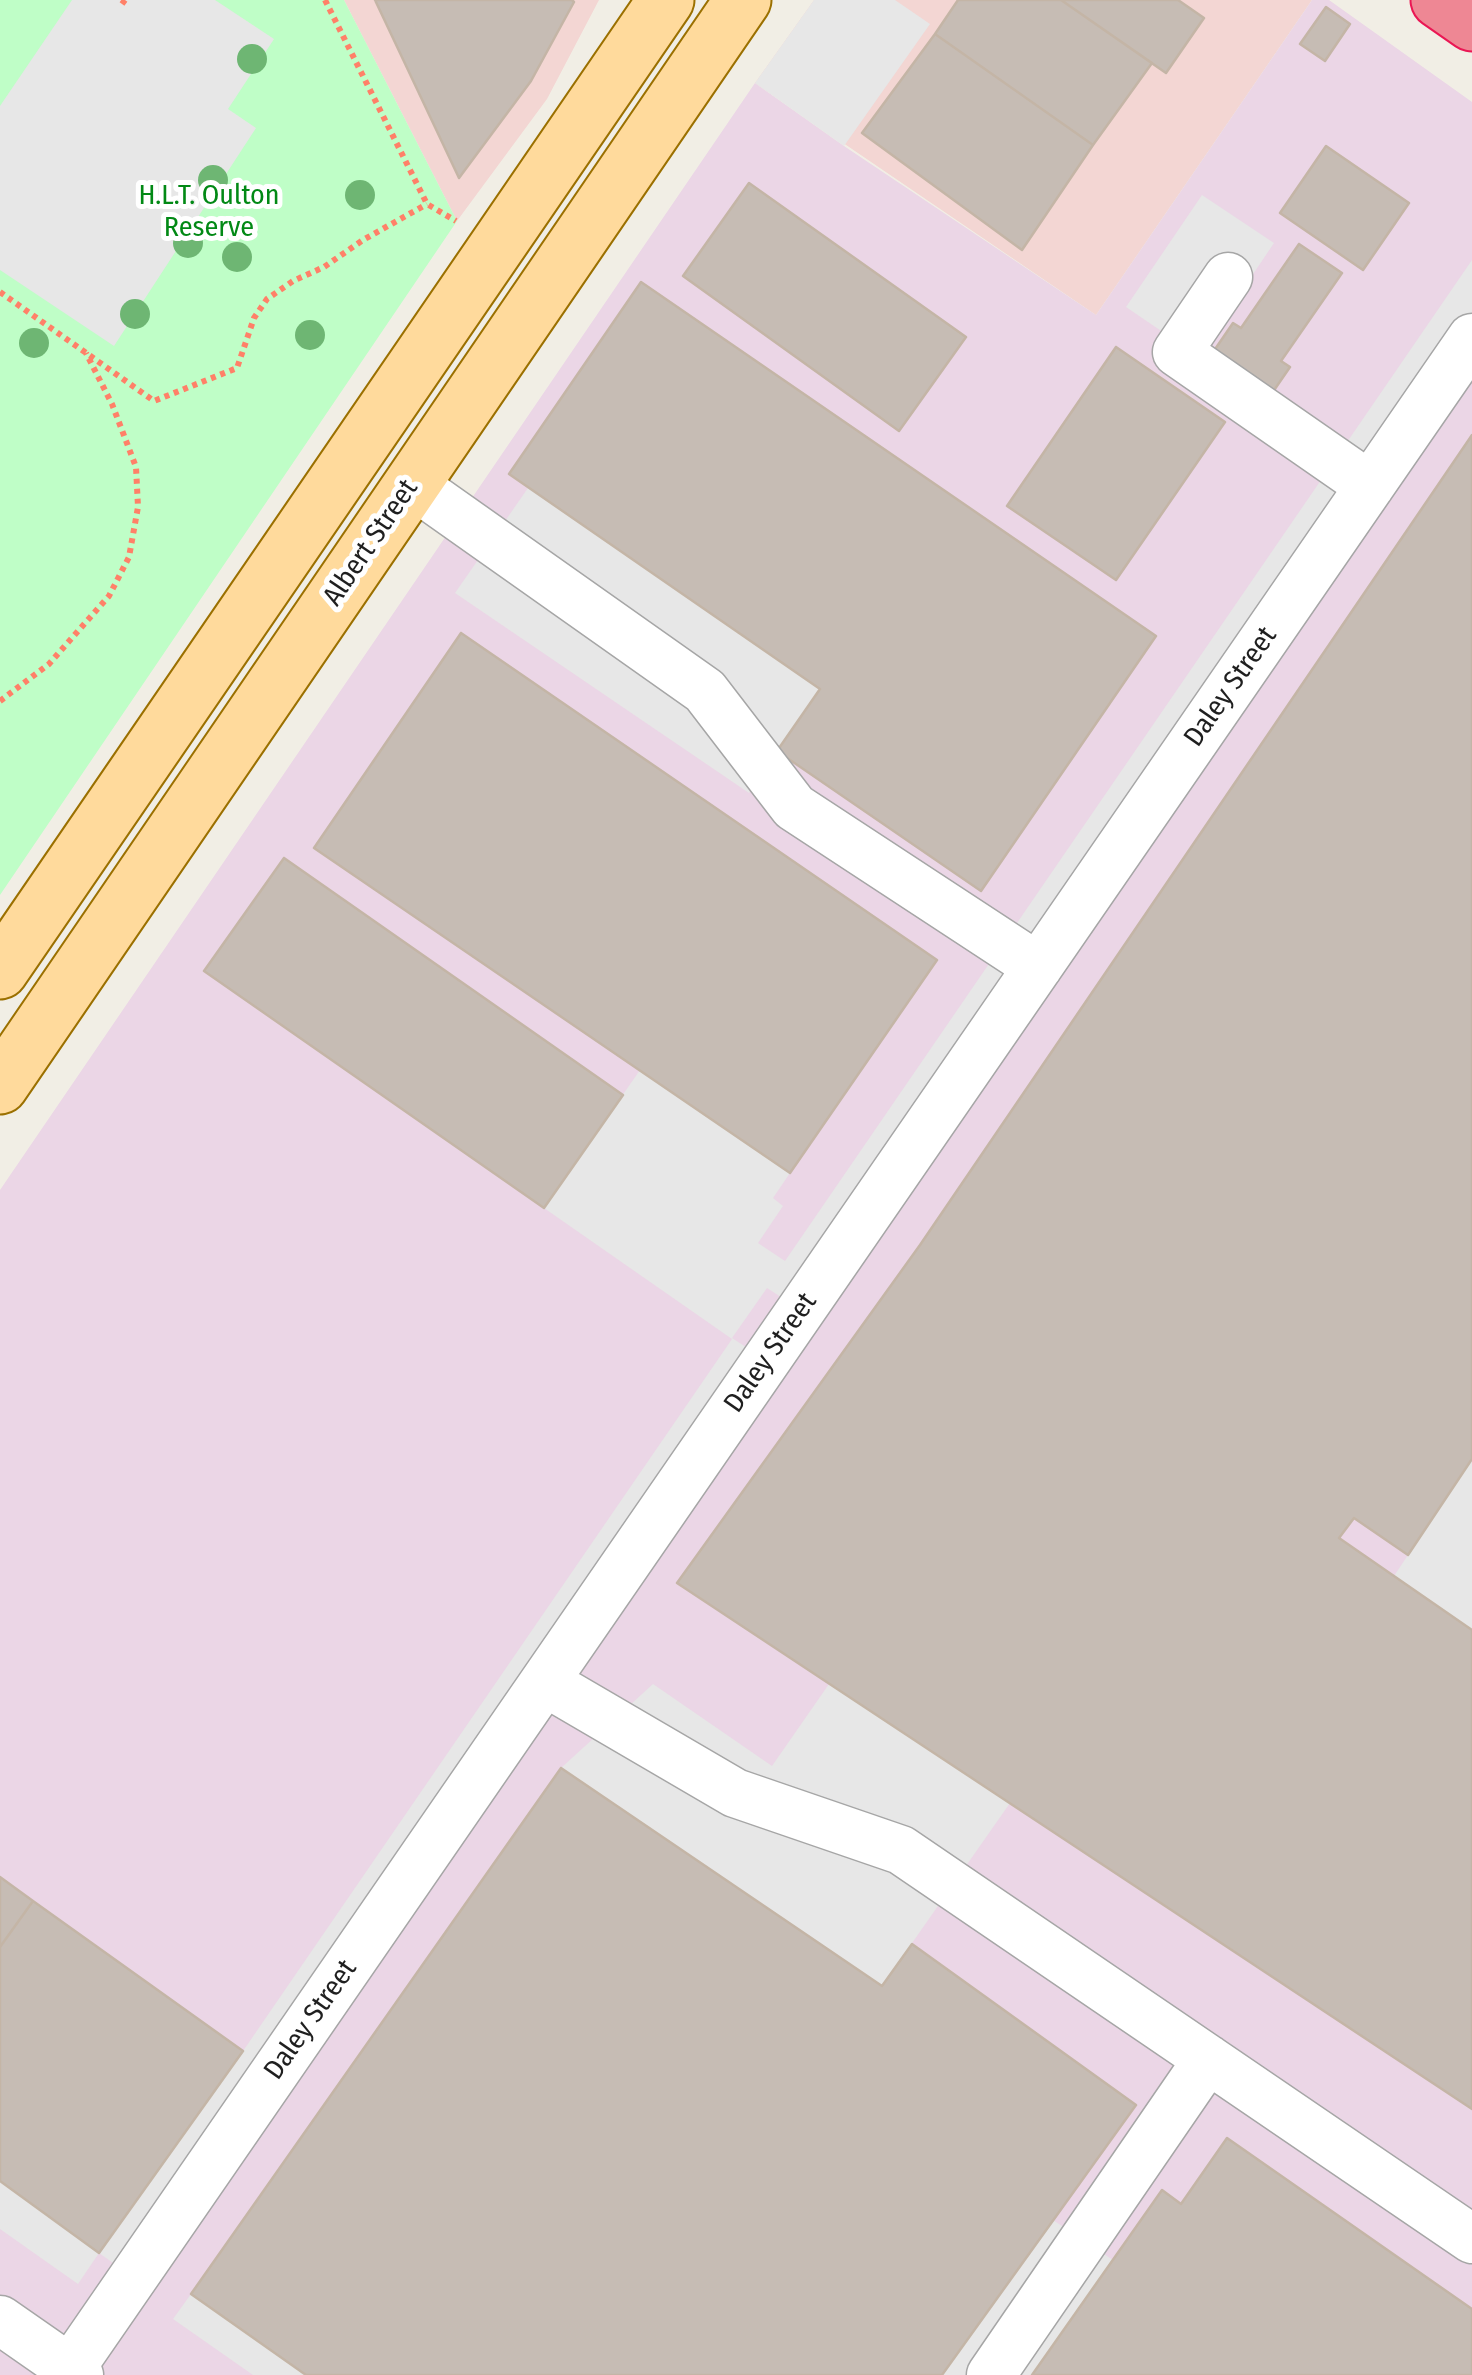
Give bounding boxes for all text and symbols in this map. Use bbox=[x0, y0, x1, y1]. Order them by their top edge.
park label: H.L.T. Oulton Reserve bbox=[138, 179, 280, 245]
street label: Albert Street bbox=[316, 473, 426, 613]
street label: Daley Street bbox=[1178, 621, 1284, 753]
street label: Daley Street bbox=[718, 1287, 824, 1419]
street label: Daley Street bbox=[258, 1954, 364, 2086]

